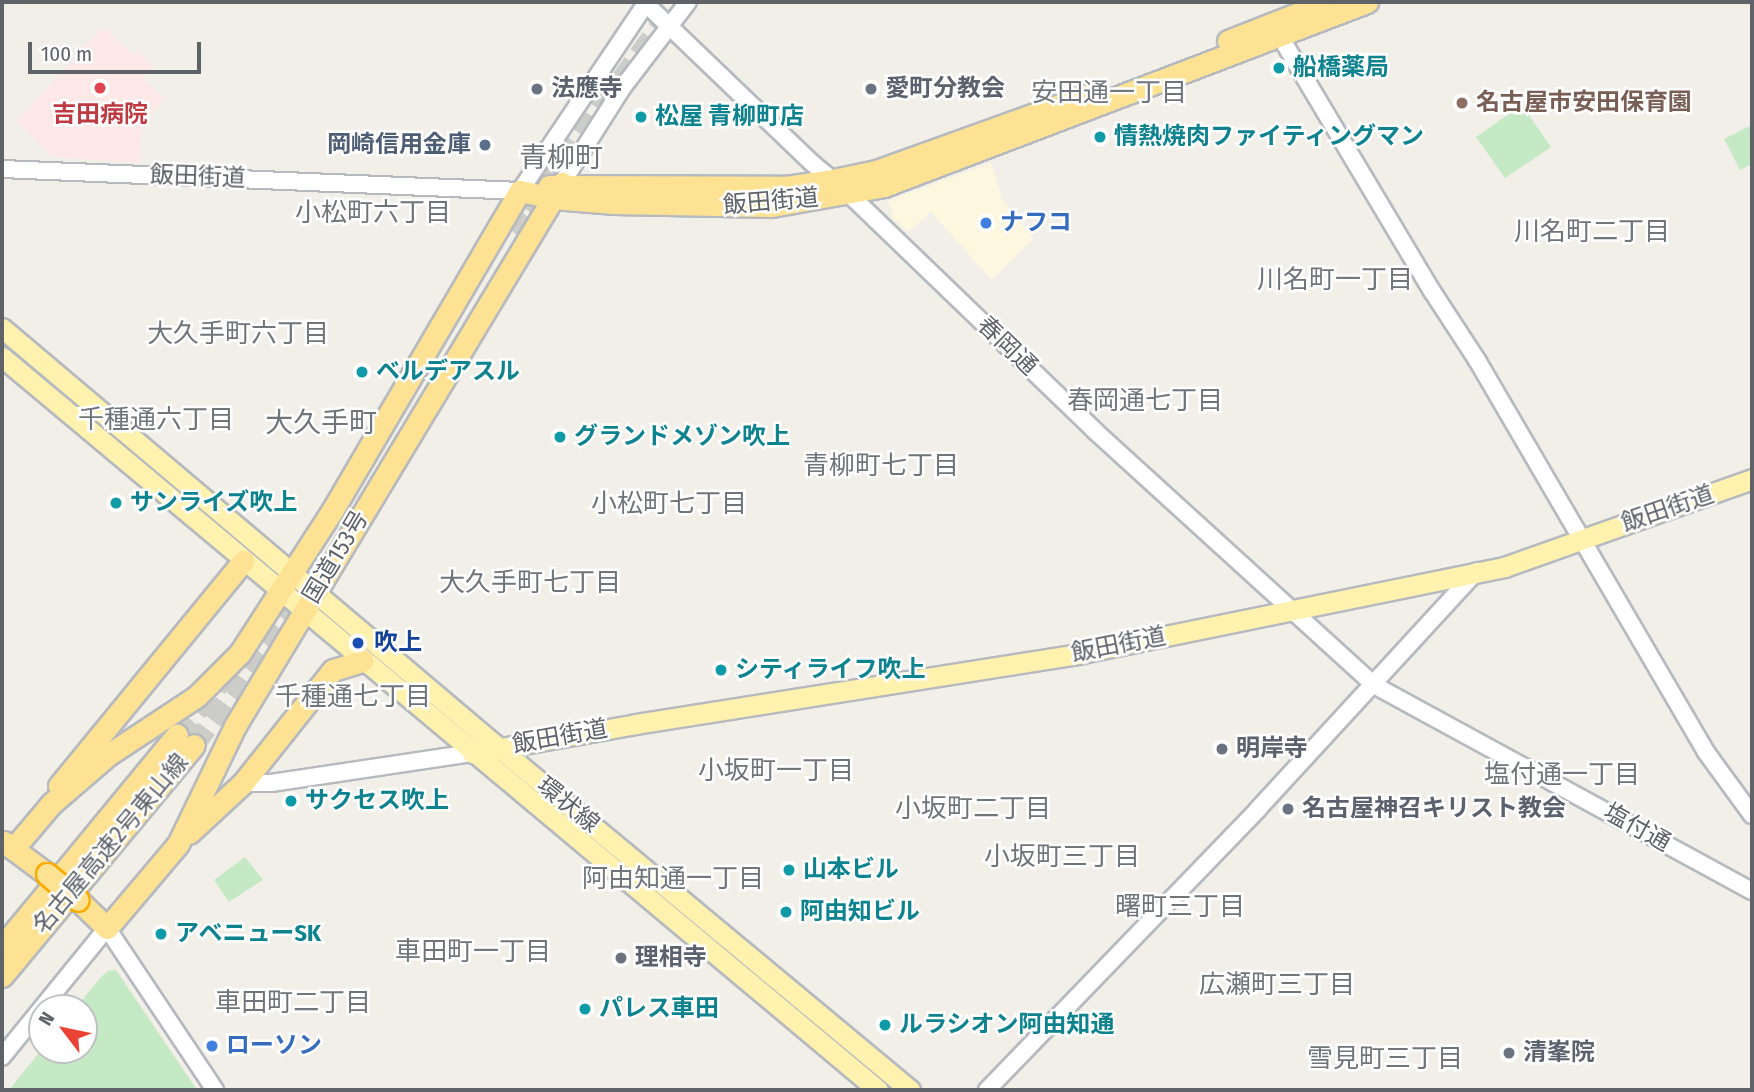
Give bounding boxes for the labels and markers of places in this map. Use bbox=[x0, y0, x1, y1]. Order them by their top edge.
place label: 船橋薬局 bbox=[1293, 54, 1389, 82]
marker: 船橋薬局 bbox=[1271, 60, 1287, 76]
place label: 法應寺 bbox=[551, 75, 623, 103]
place label: 愛町分教会 bbox=[885, 75, 1005, 103]
marker: 吉田病院 bbox=[90, 78, 110, 98]
marker: 法應寺 bbox=[529, 81, 545, 97]
marker: 愛町分教会 bbox=[863, 81, 879, 97]
place label: 名古屋市安田保育園 bbox=[1476, 89, 1692, 117]
marker: 名古屋市安田保育園 bbox=[1454, 95, 1470, 111]
place label: 吉田病院 bbox=[52, 101, 148, 129]
place label: 松屋 青柳町店 bbox=[655, 103, 804, 131]
marker: 松屋 青柳町店 bbox=[633, 109, 649, 125]
place label: 情熱焼肉ファイティングマン bbox=[1114, 123, 1426, 151]
marker: 情熱焼肉ファイティングマン bbox=[1092, 129, 1108, 145]
place label: 岡崎信用金庫 bbox=[327, 131, 471, 159]
marker: 岡崎信用金庫 bbox=[477, 137, 493, 153]
place label: ナフコ bbox=[1000, 209, 1072, 237]
marker: ナフコ bbox=[978, 215, 994, 231]
place label: ベルデアスル bbox=[376, 358, 520, 386]
marker: ベルデアスル bbox=[354, 364, 370, 380]
place label: グランドメゾン吹上 bbox=[574, 423, 790, 451]
marker: グランドメゾン吹上 bbox=[552, 429, 568, 445]
place label: サンライズ吹上 bbox=[130, 489, 298, 517]
marker: サンライズ吹上 bbox=[108, 495, 124, 511]
place label: 吹上 bbox=[374, 629, 422, 657]
marker: 吹上 bbox=[348, 633, 368, 653]
place label: シティライフ吹上 bbox=[735, 656, 927, 684]
marker: シティライフ吹上 bbox=[713, 662, 729, 678]
place label: 明岸寺 bbox=[1236, 735, 1308, 763]
marker: 明岸寺 bbox=[1214, 741, 1230, 757]
place label: サクセス吹上 bbox=[305, 787, 449, 815]
marker: サクセス吹上 bbox=[283, 793, 299, 809]
place label: 名古屋神召キリスト教会 bbox=[1302, 795, 1566, 823]
marker: 名古屋神召キリスト教会 bbox=[1280, 801, 1296, 817]
place label: 山本ビル bbox=[803, 856, 899, 884]
marker: 山本ビル bbox=[781, 862, 797, 878]
place label: 阿由知ビル bbox=[800, 898, 920, 926]
marker: 阿由知ビル bbox=[778, 904, 794, 920]
place label: アベニューSK bbox=[175, 920, 321, 948]
marker: アベニューSK bbox=[153, 926, 169, 942]
place label: 理相寺 bbox=[635, 944, 707, 972]
marker: 理相寺 bbox=[613, 950, 629, 966]
place label: パレス車田 bbox=[599, 995, 719, 1023]
marker: パレス車田 bbox=[577, 1001, 593, 1017]
place label: ルラシオン阿由知通 bbox=[899, 1011, 1115, 1039]
marker: ルラシオン阿由知通 bbox=[877, 1017, 893, 1033]
place label: ローソン bbox=[226, 1032, 322, 1060]
marker: ローソン bbox=[204, 1038, 220, 1054]
place label: 清峯院 bbox=[1523, 1039, 1595, 1067]
marker: 清峯院 bbox=[1501, 1045, 1517, 1061]

